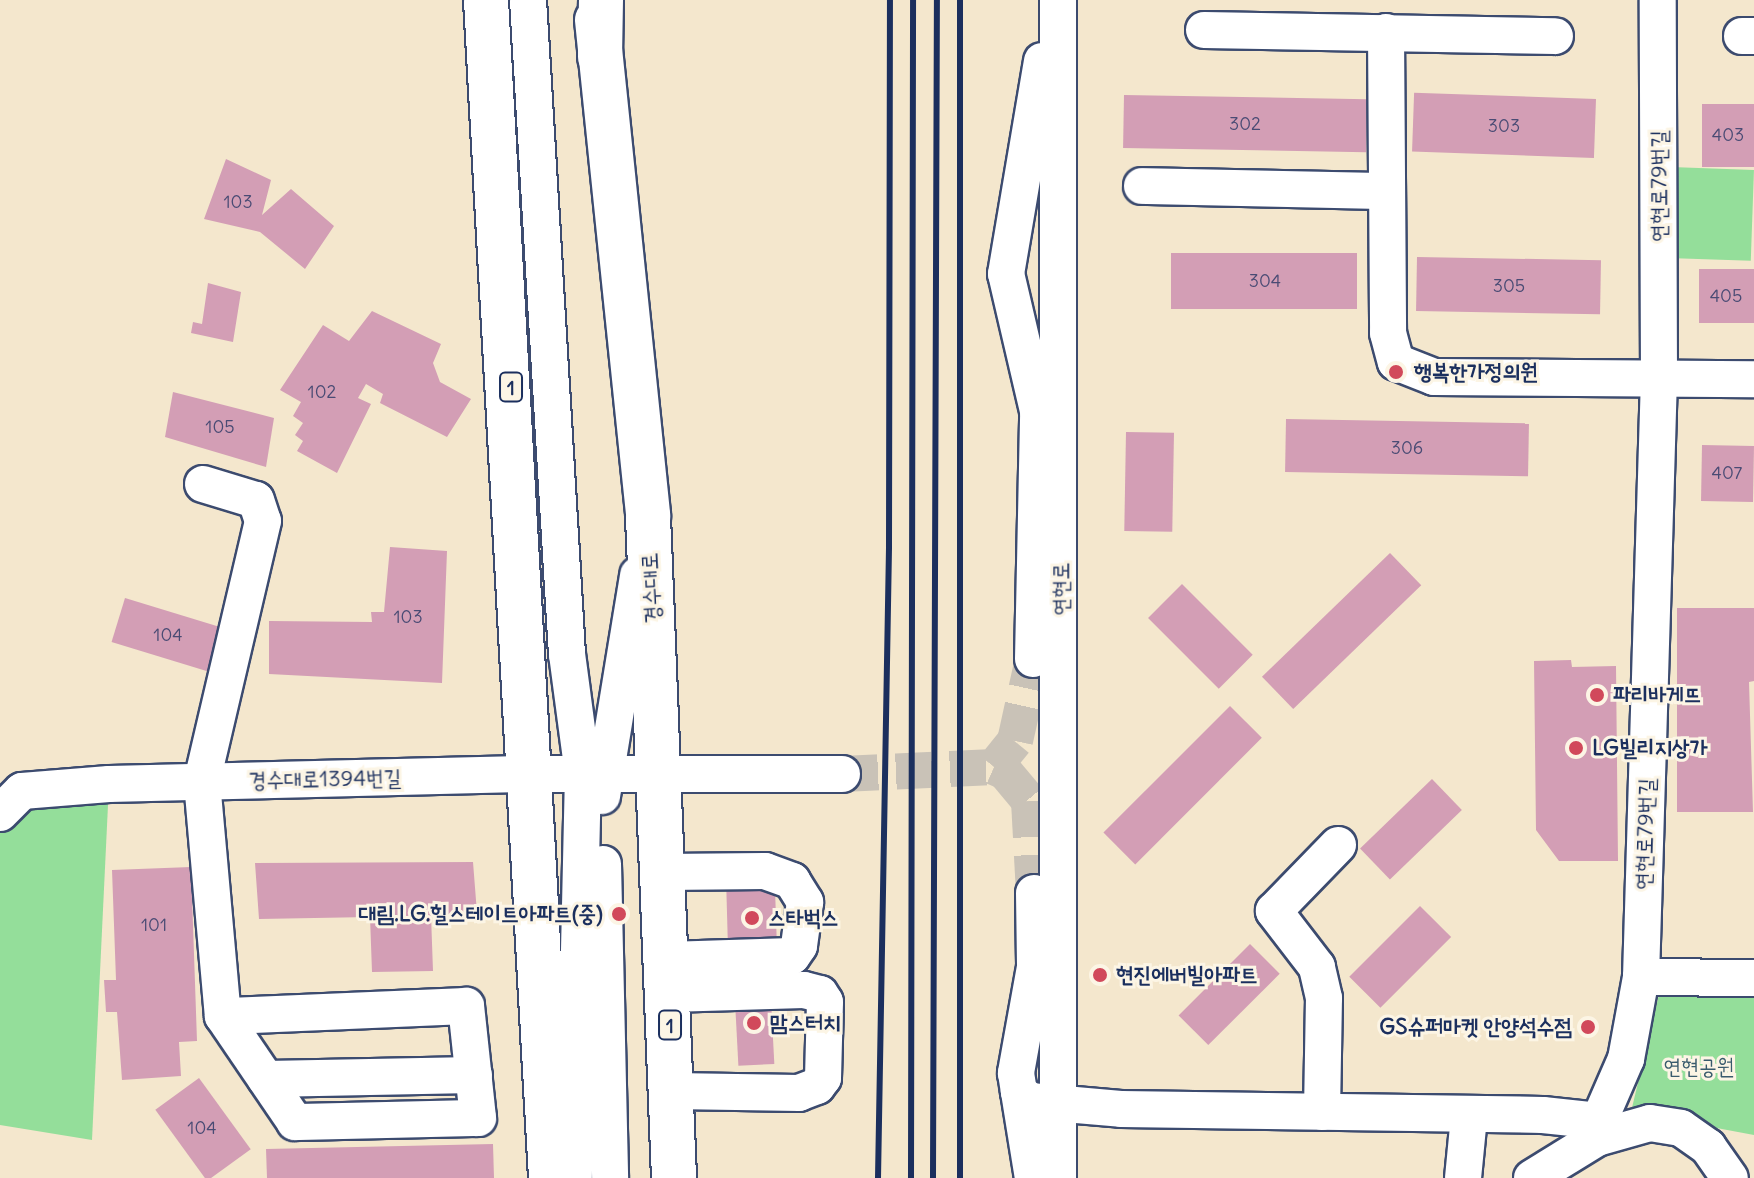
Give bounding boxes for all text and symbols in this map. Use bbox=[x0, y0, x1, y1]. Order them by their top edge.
house number: 302 bbox=[1229, 113, 1261, 135]
house number: 303 bbox=[1488, 115, 1520, 137]
house number: 403 bbox=[1712, 124, 1744, 146]
street label: 연현로79번길 bbox=[1646, 130, 1672, 242]
house number: 103 bbox=[223, 191, 253, 213]
house number: 304 bbox=[1249, 270, 1281, 292]
house number: 305 bbox=[1493, 275, 1525, 297]
house number: 405 bbox=[1710, 285, 1742, 307]
place label: 행복한가정의원 bbox=[1414, 359, 1538, 385]
marker: 행복한가정의원 bbox=[1385, 361, 1407, 383]
road number: 1 bbox=[499, 371, 523, 403]
house number: 102 bbox=[308, 381, 336, 403]
house number: 105 bbox=[205, 416, 235, 438]
house number: 306 bbox=[1391, 437, 1423, 459]
house number: 407 bbox=[1712, 462, 1742, 484]
street label: 경수대로 bbox=[636, 552, 666, 624]
street label: 연현로 bbox=[1048, 562, 1074, 616]
house number: 103 bbox=[393, 606, 423, 628]
house number: 104 bbox=[153, 624, 183, 646]
place label: 파리바게뜨 bbox=[1613, 682, 1702, 708]
marker: 파리바게뜨 bbox=[1588, 686, 1606, 704]
place label: LG빌리지상가 bbox=[1592, 735, 1708, 761]
marker: LG빌리지상가 bbox=[1567, 739, 1585, 757]
street label: 경수대로1394번길 bbox=[248, 764, 402, 794]
street label: 연현로79번길 bbox=[1630, 778, 1660, 890]
place label: 대림.LG.힐스테이트아파트(중) bbox=[359, 901, 603, 927]
marker: 대림.LG.힐스테이트아파트(중) bbox=[610, 905, 628, 923]
place label: 스타벅스 bbox=[768, 905, 839, 931]
marker: 스타벅스 bbox=[743, 909, 761, 927]
house number: 101 bbox=[141, 914, 167, 936]
place label: 현진에버빌아파트 bbox=[1116, 962, 1258, 988]
marker: 현진에버빌아파트 bbox=[1091, 966, 1109, 984]
road number: 1 bbox=[658, 1009, 682, 1041]
place label: 맘스터치 bbox=[770, 1010, 841, 1036]
marker: 맘스터치 bbox=[745, 1014, 763, 1032]
place label: GS슈퍼마켓 안양석수점 bbox=[1379, 1014, 1572, 1040]
marker: GS슈퍼마켓 안양석수점 bbox=[1579, 1018, 1597, 1036]
park label: 연현공원 bbox=[1664, 1054, 1734, 1080]
house number: 104 bbox=[187, 1117, 217, 1139]

